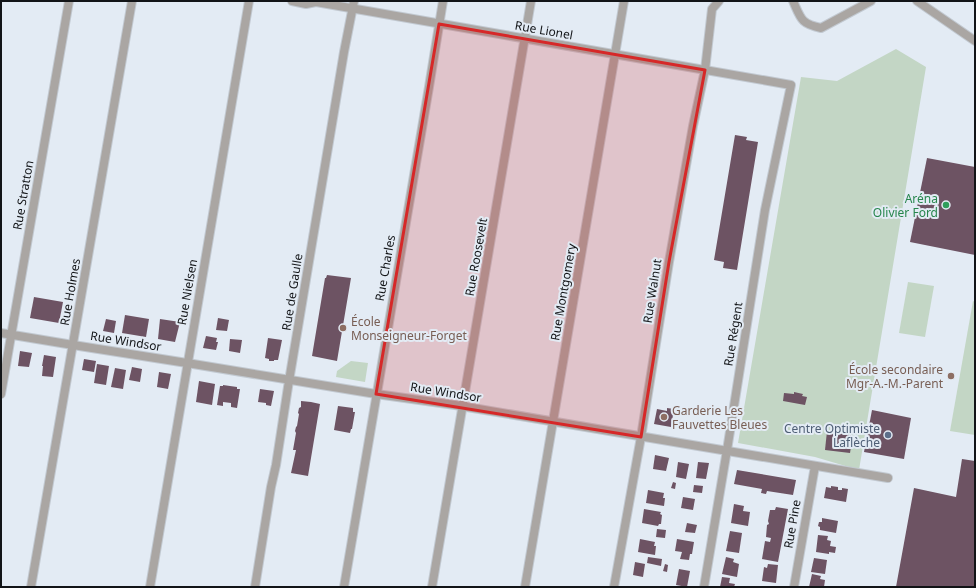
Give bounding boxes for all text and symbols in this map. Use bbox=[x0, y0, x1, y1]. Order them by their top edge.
street label: Rue Lionel bbox=[514, 17, 574, 43]
street label: Rue Stratton bbox=[9, 159, 37, 231]
place label: Aréna Olivier Ford bbox=[873, 190, 938, 221]
marker: Aréna Olivier Ford bbox=[941, 200, 951, 210]
street label: Rue Roosevelt bbox=[461, 216, 491, 298]
street label: Rue Charles bbox=[371, 233, 399, 303]
street label: Rue Montgomery bbox=[546, 241, 580, 342]
street label: Rue de Gaulle bbox=[278, 252, 307, 332]
street label: Rue Holmes bbox=[56, 257, 84, 327]
street label: Rue Walnut bbox=[639, 257, 666, 324]
street label: Rue Nielsen bbox=[173, 258, 201, 326]
street label: Rue Régent bbox=[720, 300, 747, 367]
place label: École Monseigneur-Forget bbox=[351, 313, 467, 344]
marker: École Monseigneur-Forget bbox=[338, 323, 348, 333]
street label: Rue Windsor bbox=[89, 327, 163, 355]
place label: École secondaire Mgr-A.-M.-Parent bbox=[846, 361, 944, 392]
marker: École secondaire Mgr-A.-M.-Parent bbox=[946, 371, 956, 381]
street label: Rue Windsor bbox=[409, 378, 483, 406]
place label: Garderie Les Fauvettes Bleues bbox=[672, 402, 767, 433]
marker: Garderie Les Fauvettes Bleues bbox=[659, 412, 669, 422]
place label: Centre Optimiste Laflèche bbox=[784, 420, 880, 451]
marker: Centre Optimiste Laflèche bbox=[883, 430, 893, 440]
street label: Rue Pine bbox=[779, 498, 805, 550]

